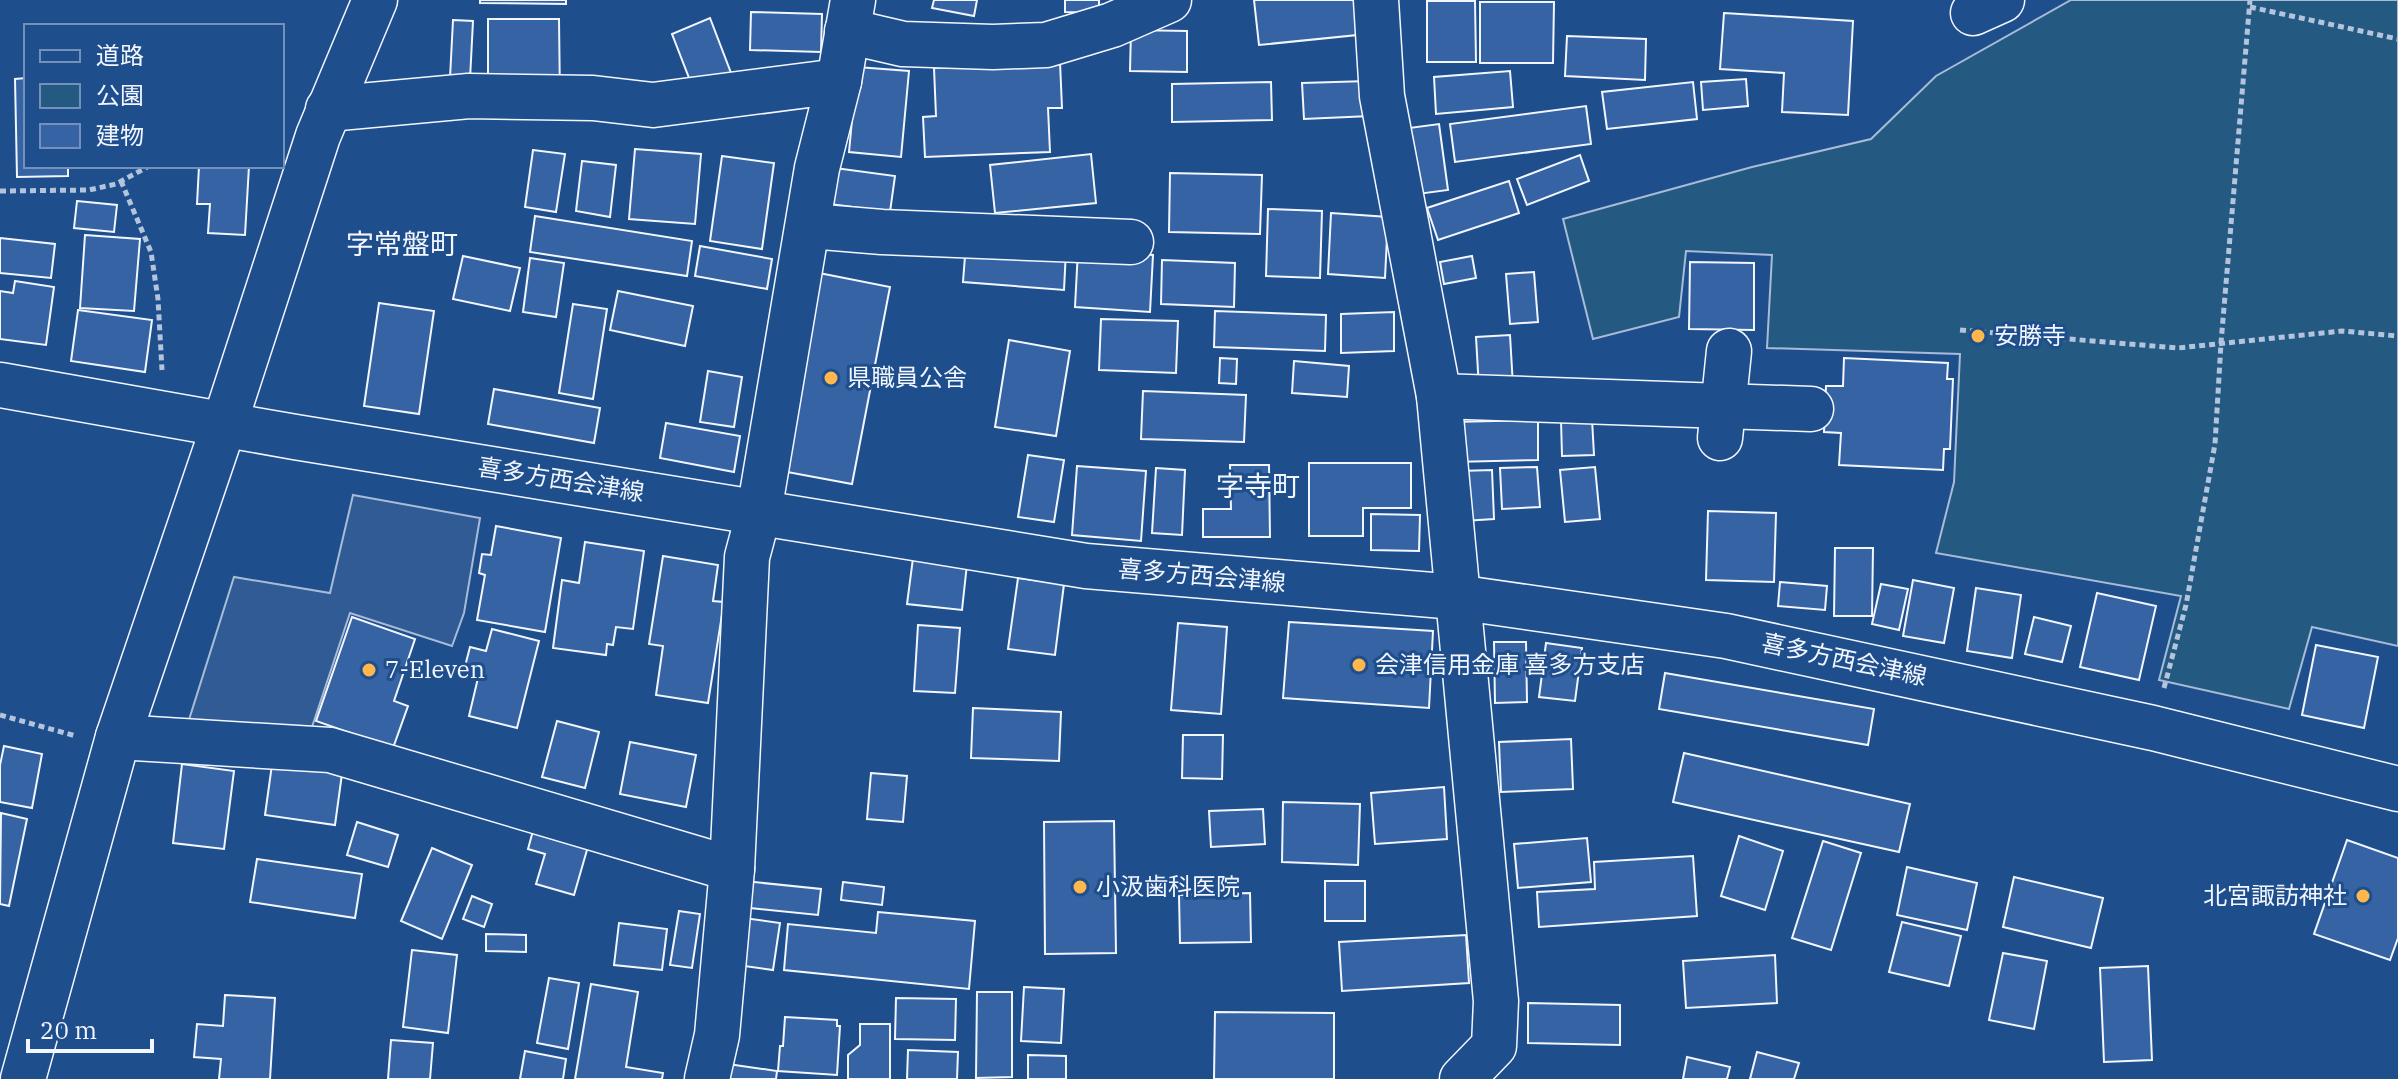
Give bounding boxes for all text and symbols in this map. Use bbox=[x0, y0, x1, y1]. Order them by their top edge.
legend bbox=[24, 24, 284, 168]
text: 道路 bbox=[96, 39, 144, 71]
text: 公園 bbox=[96, 79, 144, 111]
text: 建物 bbox=[96, 119, 144, 151]
district label: 字常盤町 bbox=[346, 225, 458, 262]
place label: 安勝寺 bbox=[1994, 319, 2066, 351]
marker: 安勝寺 bbox=[1969, 327, 1987, 345]
place label: 県職員公舎 bbox=[847, 361, 967, 393]
marker: 県職員公舎 bbox=[822, 369, 840, 387]
street label: 喜多方西会津線 bbox=[476, 450, 647, 508]
district label: 字寺町 bbox=[1216, 467, 1300, 504]
street label: 喜多方西会津線 bbox=[1117, 552, 1287, 598]
street label: 喜多方西会津線 bbox=[1759, 626, 1930, 692]
place label: 会津信用金庫 喜多方支店 bbox=[1375, 648, 1645, 680]
place label: 7-Eleven bbox=[385, 653, 485, 685]
marker: 会津信用金庫 喜多方支店 bbox=[1350, 656, 1368, 674]
marker: 7-Eleven bbox=[360, 661, 378, 679]
place label: 小汲歯科医院 bbox=[1096, 870, 1240, 902]
marker: 小汲歯科医院 bbox=[1071, 878, 1089, 896]
place label: 北宮諏訪神社 bbox=[2203, 879, 2347, 911]
marker: 北宮諏訪神社 bbox=[2354, 887, 2372, 905]
scale bar bbox=[28, 1003, 152, 1053]
text: 20 m bbox=[40, 1014, 97, 1046]

